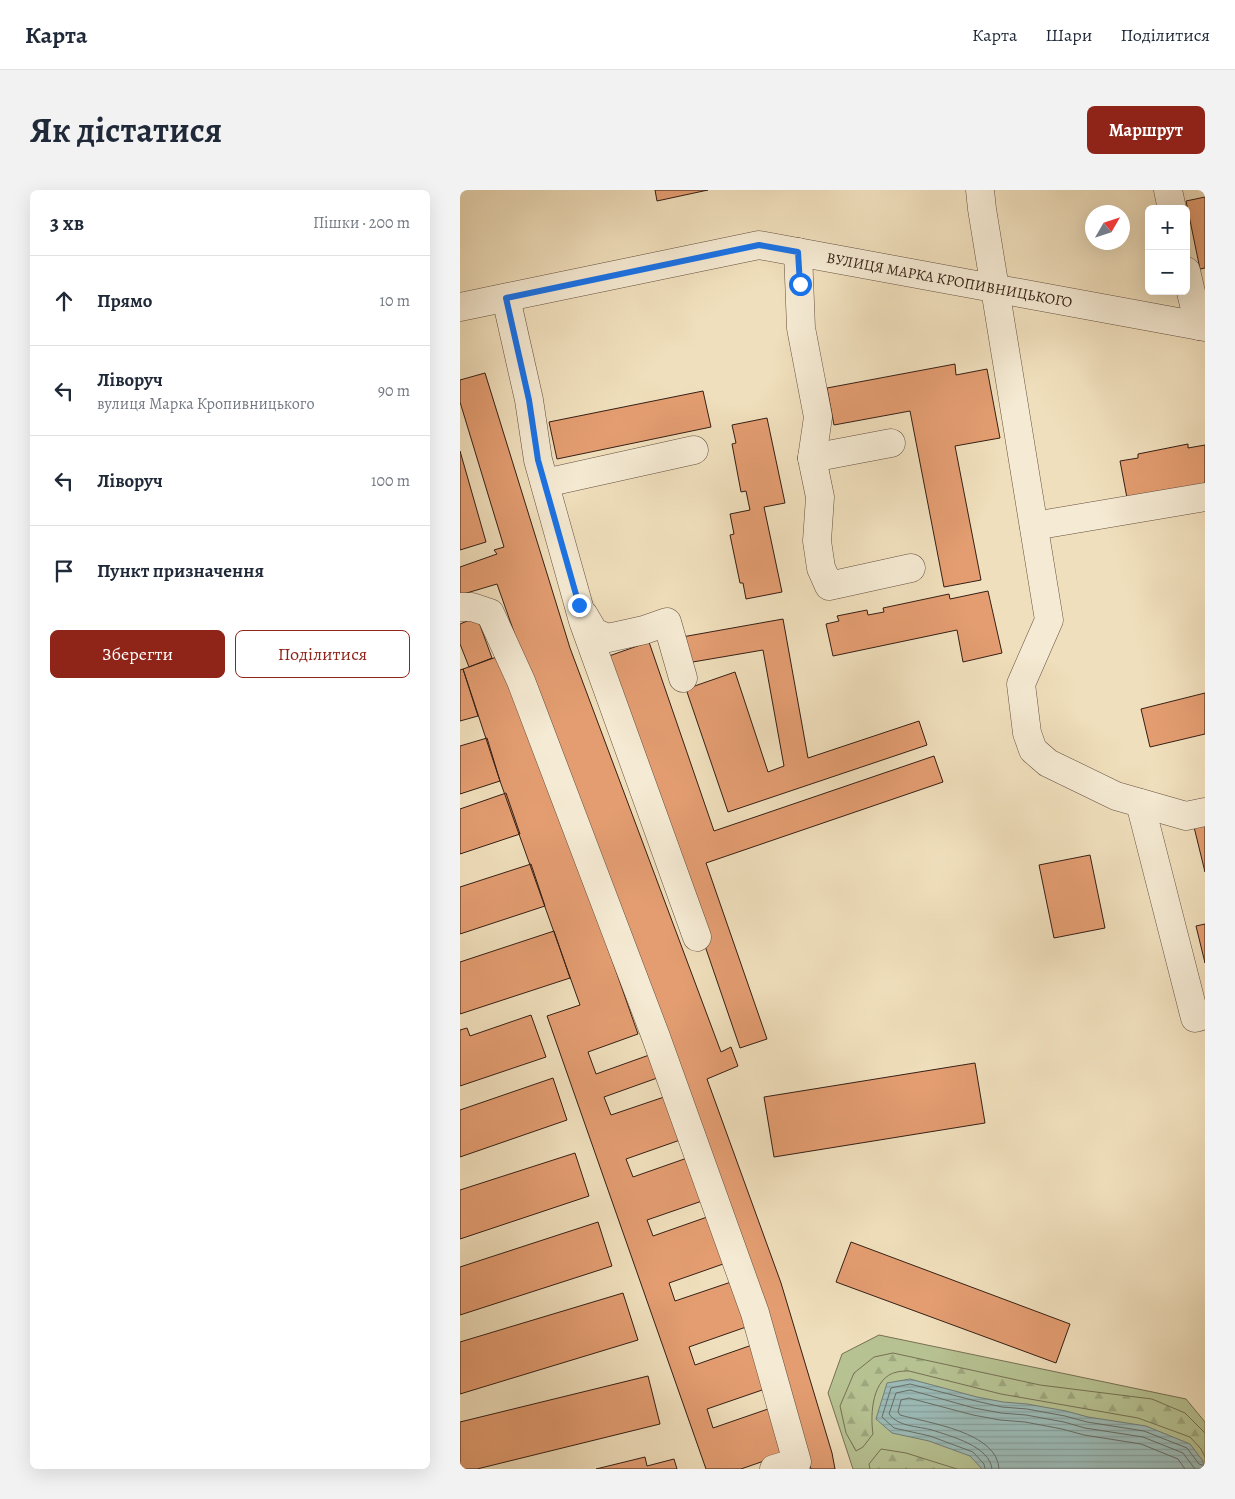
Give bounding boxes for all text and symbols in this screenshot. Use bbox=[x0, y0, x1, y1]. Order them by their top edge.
text: Карта bbox=[25, 19, 87, 51]
text: Карта bbox=[972, 23, 1017, 47]
text: Шари bbox=[1045, 23, 1092, 47]
text: Поділитися bbox=[1120, 23, 1210, 47]
text: Як дістатися bbox=[30, 106, 222, 154]
button: Маршрут bbox=[1087, 106, 1205, 154]
north arrow bbox=[1085, 205, 1130, 250]
map controls bbox=[1145, 205, 1190, 295]
button: + bbox=[1145, 205, 1190, 250]
text: 3 хв bbox=[50, 209, 84, 237]
text: Пішки · 200 m bbox=[313, 212, 410, 234]
street label: ВУЛИЦЯ МАРКА КРОПИВНИЦЬКОГО bbox=[825, 248, 1074, 312]
button: − bbox=[1145, 250, 1190, 295]
route start bbox=[789, 273, 812, 296]
icon: ahead bbox=[50, 287, 78, 315]
text: Прямо bbox=[97, 288, 152, 314]
text: 10 m bbox=[380, 290, 410, 312]
text: Ліворуч bbox=[97, 367, 163, 393]
icon: left bbox=[50, 377, 78, 405]
text: 90 m bbox=[378, 380, 410, 402]
text: вулиця Марка Кропивницького bbox=[97, 393, 315, 415]
icon: left bbox=[50, 467, 78, 495]
text: Ліворуч bbox=[97, 468, 163, 494]
text: 100 m bbox=[371, 470, 410, 492]
icon: arrive bbox=[50, 557, 78, 585]
text: Пункт призначення bbox=[97, 558, 264, 584]
route end bbox=[568, 594, 591, 617]
button: Зберегти bbox=[50, 630, 225, 678]
button: Поділитися bbox=[235, 630, 410, 678]

